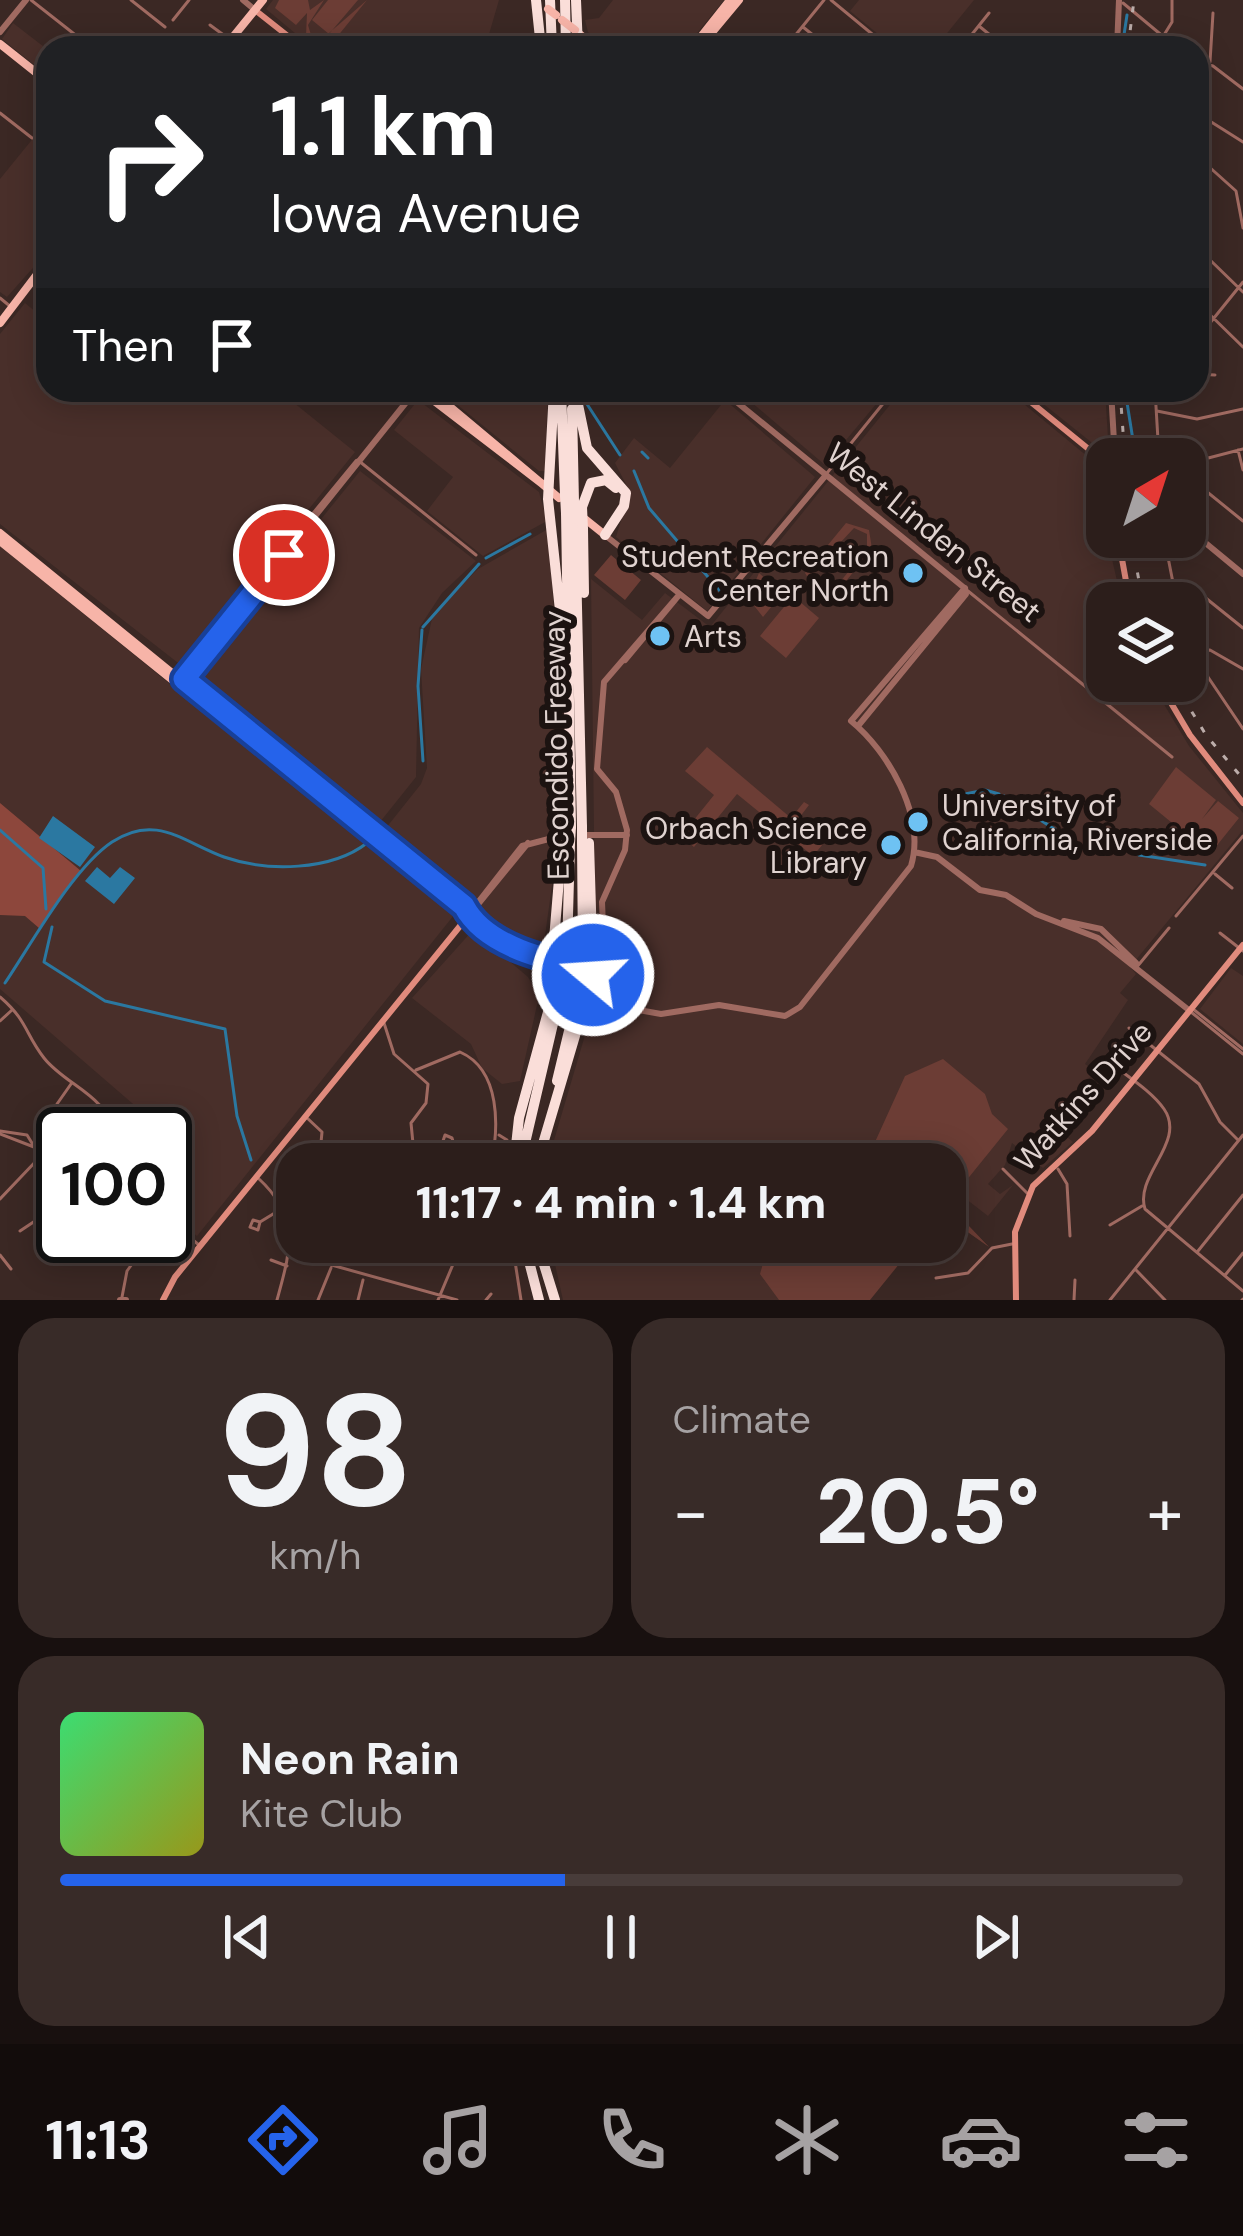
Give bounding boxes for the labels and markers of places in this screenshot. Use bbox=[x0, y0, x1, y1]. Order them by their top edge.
pin bbox=[233, 504, 335, 606]
place label: Student Recreation Center North bbox=[621, 537, 889, 610]
marker: Student Recreation Center North bbox=[900, 560, 926, 586]
place label: Arts bbox=[684, 617, 742, 656]
marker: Arts bbox=[647, 623, 673, 649]
place label: University of California, Riverside bbox=[942, 786, 1213, 859]
place label: Orbach Science Library bbox=[645, 809, 867, 882]
marker: University of California, Riverside bbox=[905, 809, 931, 835]
marker: Orbach Science Library bbox=[878, 832, 904, 858]

